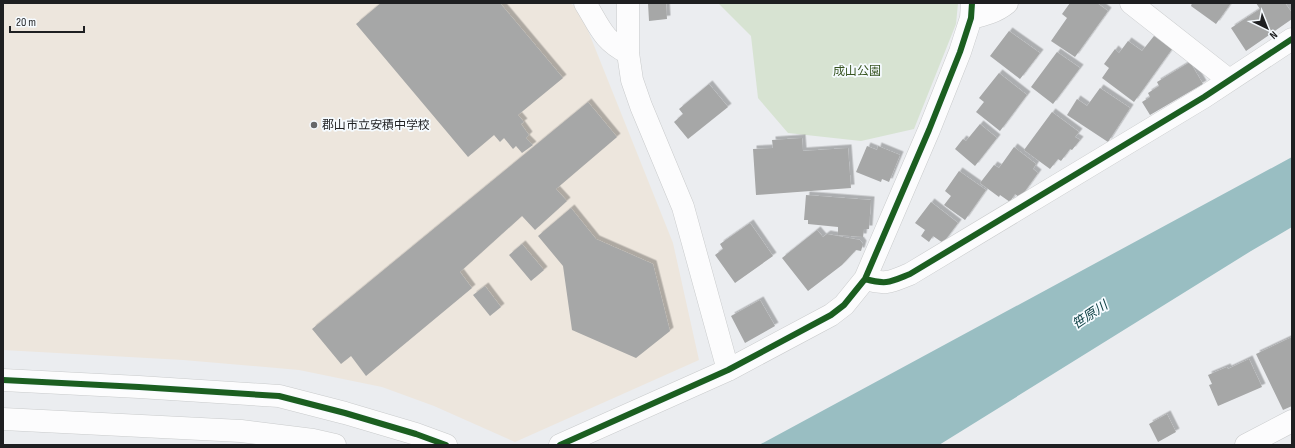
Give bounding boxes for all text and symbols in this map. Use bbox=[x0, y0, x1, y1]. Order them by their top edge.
scale bar bbox=[10, 8, 84, 34]
north arrow bbox=[1247, 8, 1287, 48]
text: 20 m bbox=[16, 15, 36, 30]
text: N bbox=[1267, 28, 1280, 42]
park label: 成山公園 bbox=[833, 64, 881, 79]
place label: 郡山市立安積中学校 bbox=[322, 118, 430, 133]
marker: 郡山市立安積中学校 bbox=[309, 120, 319, 130]
water label: 笹原川 bbox=[1069, 296, 1112, 333]

